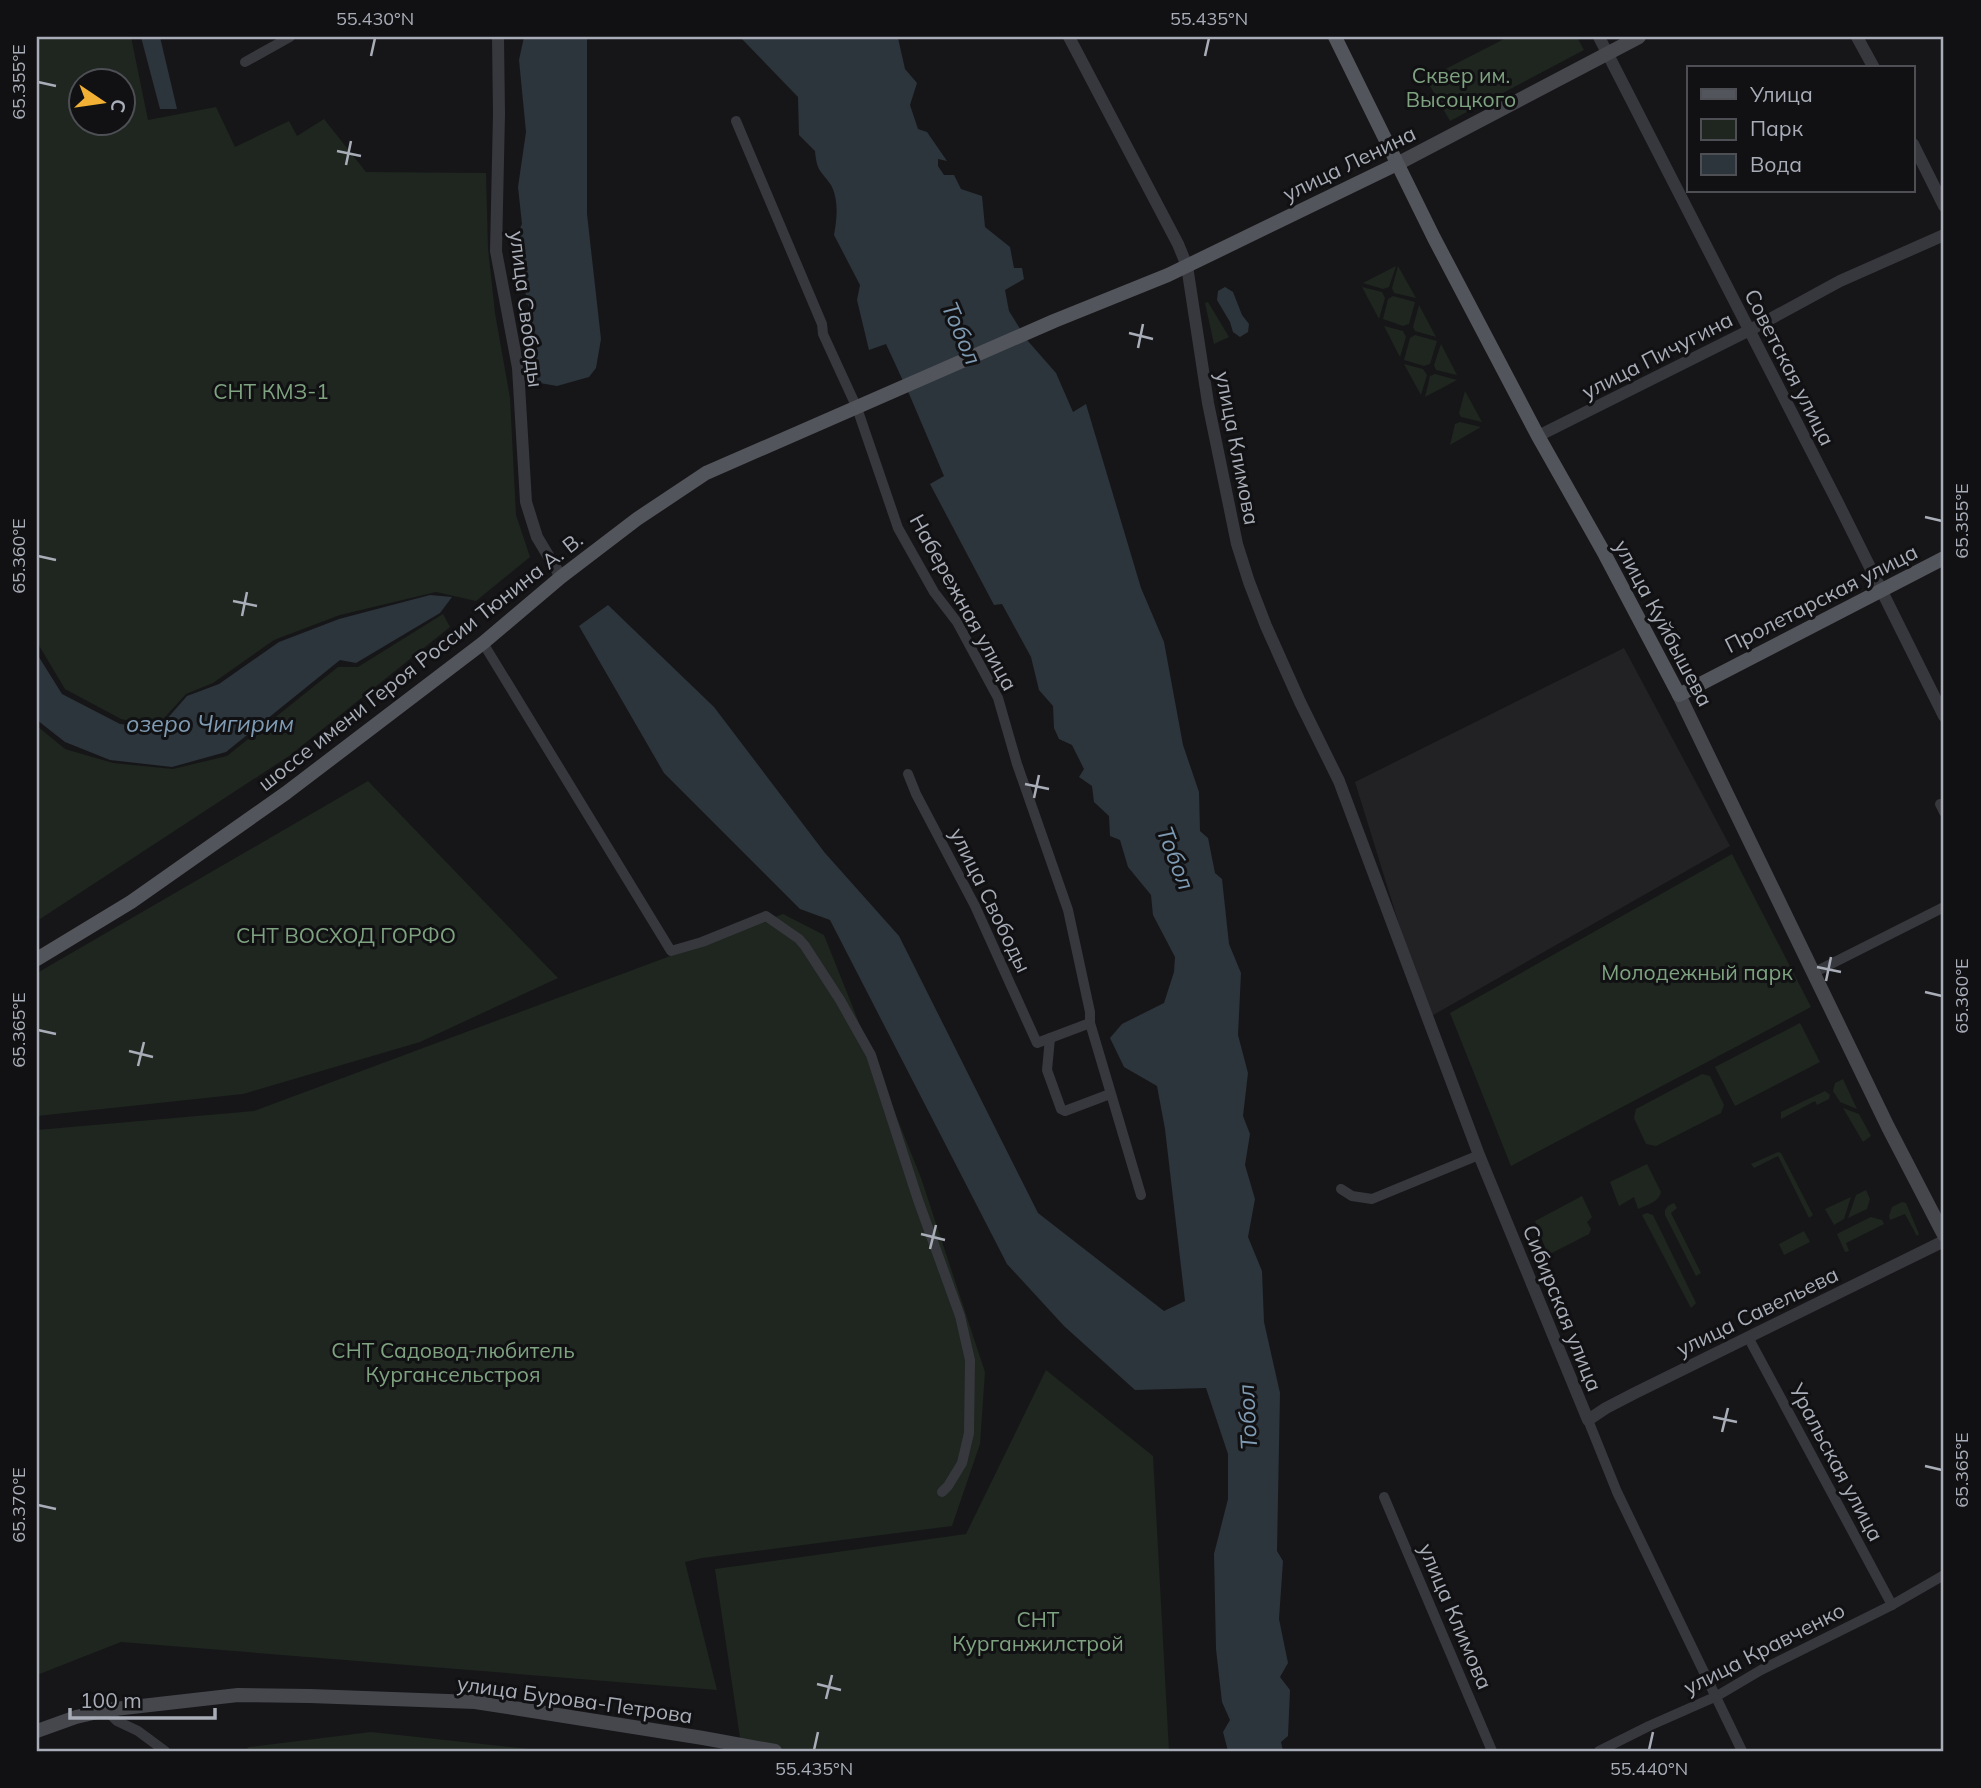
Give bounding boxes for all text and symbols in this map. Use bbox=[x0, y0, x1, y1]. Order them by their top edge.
text: 55.430°N bbox=[336, 7, 414, 30]
text: 55.435°N bbox=[1170, 7, 1248, 30]
text: 65.355°E bbox=[7, 44, 30, 120]
park label: Сквер им. Высоцкого bbox=[1406, 62, 1516, 112]
north arrow bbox=[66, 66, 136, 136]
legend bbox=[1687, 66, 1914, 192]
text: Улица bbox=[1749, 81, 1813, 107]
text: С bbox=[105, 97, 132, 115]
text: Парк bbox=[1750, 115, 1804, 141]
street label: улица Ленина bbox=[1278, 120, 1420, 206]
text: Вода bbox=[1750, 151, 1802, 177]
street label: улица Свободы bbox=[504, 229, 550, 389]
street label: Советская улица bbox=[1739, 284, 1841, 450]
water label: Тобол bbox=[936, 297, 988, 369]
street label: улица Пичугина bbox=[1577, 306, 1737, 404]
street label: улица Климова bbox=[1210, 369, 1266, 527]
park label: СНТ КМЗ-1 bbox=[213, 378, 329, 404]
text: 65.355°E bbox=[1950, 483, 1973, 559]
street label: Набережная улица bbox=[905, 509, 1023, 695]
text: 65.360°E bbox=[7, 518, 30, 594]
street label: шоссе имени Героя России Тюнина А. В. bbox=[252, 526, 588, 796]
street label: улица Куйбышева bbox=[1609, 535, 1719, 711]
street label: Пролетарская улица bbox=[1720, 538, 1922, 658]
water label: озеро Чигирим bbox=[126, 709, 294, 738]
water label: Тобол bbox=[1151, 822, 1201, 894]
street label: улица Свободы bbox=[945, 823, 1037, 977]
park label: СНТ ВОСХОД ГОРФО bbox=[236, 922, 456, 948]
text: 65.360°E bbox=[1950, 958, 1973, 1034]
park label: Молодежный парк bbox=[1601, 959, 1793, 985]
text: 65.365°E bbox=[7, 992, 30, 1068]
street label: Сибирская улица bbox=[1518, 1221, 1608, 1395]
street label: улица Савельева bbox=[1672, 1261, 1842, 1361]
park label: СНТ Садовод-любитель Кургансельстроя bbox=[331, 1337, 575, 1387]
street label: Уральская улица bbox=[1784, 1378, 1890, 1545]
water label: Тобол bbox=[1231, 1384, 1263, 1450]
text: 65.365°E bbox=[1950, 1432, 1973, 1508]
text: 65.370°E bbox=[7, 1467, 30, 1543]
street label: улица Климова bbox=[1414, 1539, 1498, 1693]
street label: улица Кравченко bbox=[1679, 1596, 1849, 1700]
park label: СНТ Курганжилстрой bbox=[952, 1606, 1124, 1656]
street label: улица Бурова-Петрова bbox=[456, 1670, 694, 1728]
scale bar bbox=[70, 1676, 215, 1720]
text: 100 m bbox=[80, 1687, 142, 1713]
text: 55.435°N bbox=[775, 1757, 853, 1780]
text: 55.440°N bbox=[1610, 1757, 1688, 1780]

